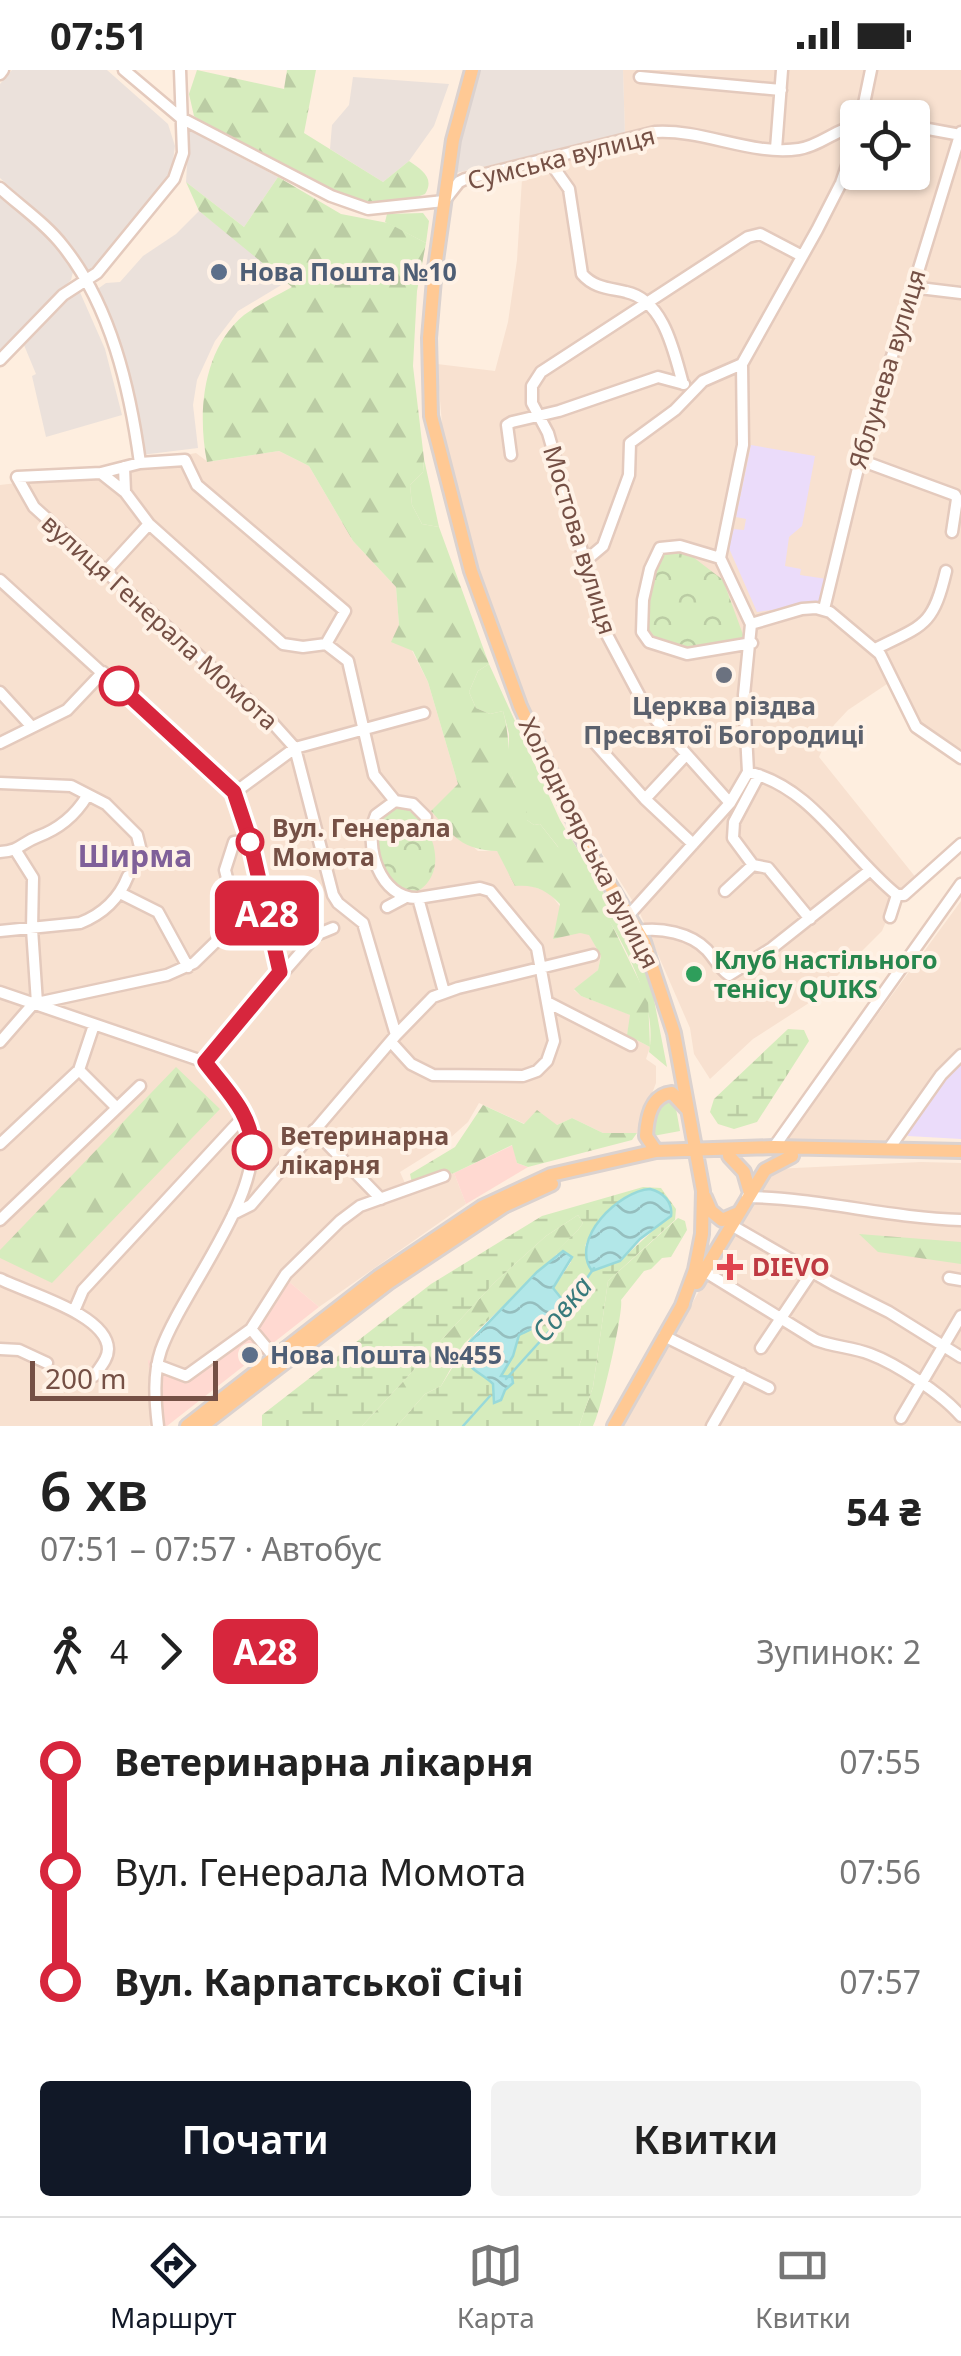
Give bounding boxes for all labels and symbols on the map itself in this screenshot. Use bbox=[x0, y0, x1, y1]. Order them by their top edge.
street label: Сумська вулиця bbox=[463, 117, 658, 197]
place label: Нова Пошта №10 bbox=[239, 254, 457, 288]
marker: Нова Пошта №10 bbox=[208, 261, 230, 283]
street label: Яблунева вулиця bbox=[840, 265, 933, 473]
street label: Мостова вулиця bbox=[536, 441, 626, 638]
street label: вулиця Генерала Момота bbox=[35, 506, 286, 737]
marker: Церква різдва Пресвятої Богородиці bbox=[713, 664, 735, 686]
unlabelled marker bbox=[100, 667, 138, 705]
place label: Церква різдва Пресвятої Богородиці bbox=[583, 688, 865, 751]
street label: Холодноярська вулиця bbox=[512, 711, 668, 974]
place label: Вул. Генерала Момота bbox=[272, 810, 451, 873]
marker: Вул. Генерала Момота bbox=[237, 829, 263, 855]
district label: Ширма bbox=[78, 835, 192, 876]
line badge: А28 bbox=[210, 880, 324, 946]
place label: Клуб настільного тенісу QUIKS bbox=[714, 942, 937, 1005]
marker: Клуб настільного тенісу QUIKS bbox=[683, 963, 705, 985]
place label: Ветеринарна лікарня bbox=[280, 1118, 449, 1181]
marker: Ветеринарна лікарня bbox=[233, 1131, 271, 1169]
place label: DIEVO bbox=[752, 1249, 830, 1283]
marker: DIEVO bbox=[717, 1254, 743, 1280]
water label: Совка bbox=[522, 1267, 600, 1350]
place label: Нова Пошта №455 bbox=[270, 1337, 502, 1371]
marker: Нова Пошта №455 bbox=[239, 1344, 261, 1366]
scale bar bbox=[30, 1356, 218, 1400]

